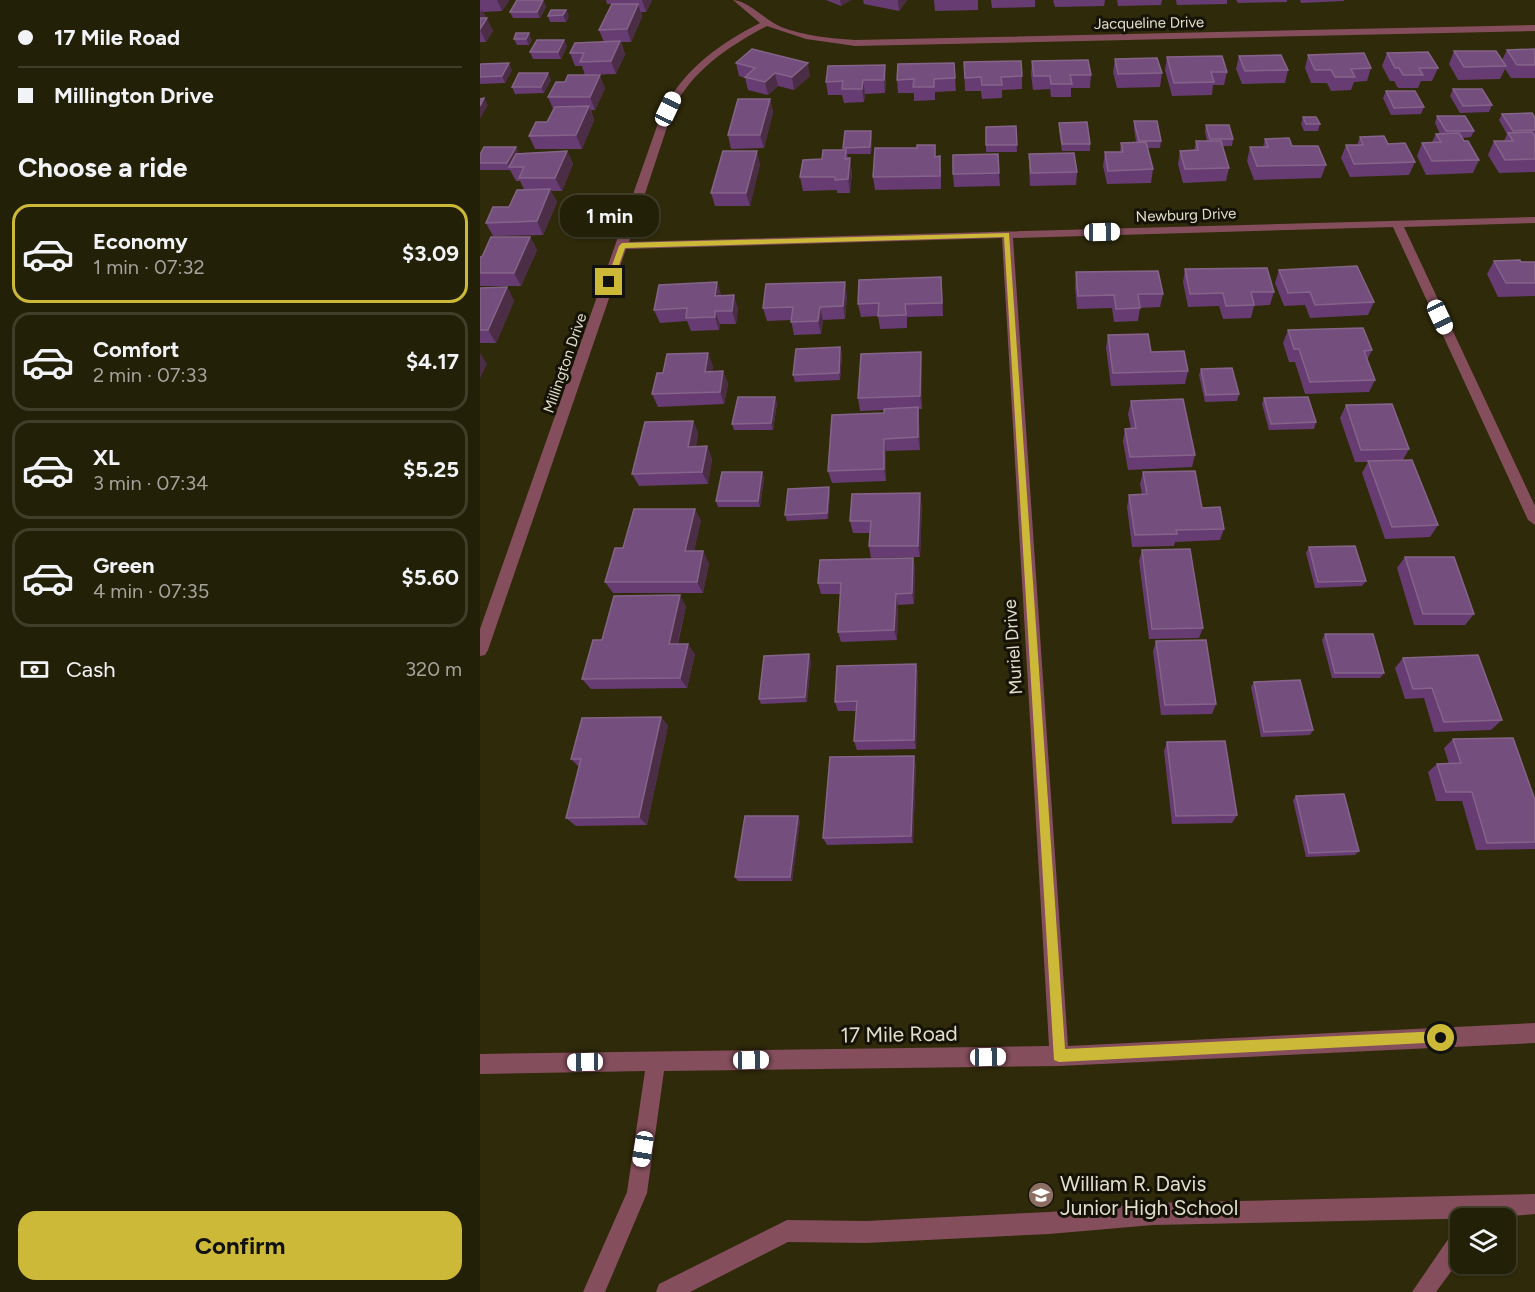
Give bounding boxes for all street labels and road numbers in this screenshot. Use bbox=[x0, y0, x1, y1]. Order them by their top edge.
street label: Jacqueline Drive bbox=[1094, 13, 1204, 33]
street label: Newburg Drive bbox=[1135, 204, 1237, 226]
street label: Millington Drive bbox=[539, 311, 591, 415]
street label: Muriel Drive bbox=[999, 598, 1027, 695]
street label: 17 Mile Road bbox=[840, 1020, 958, 1048]

